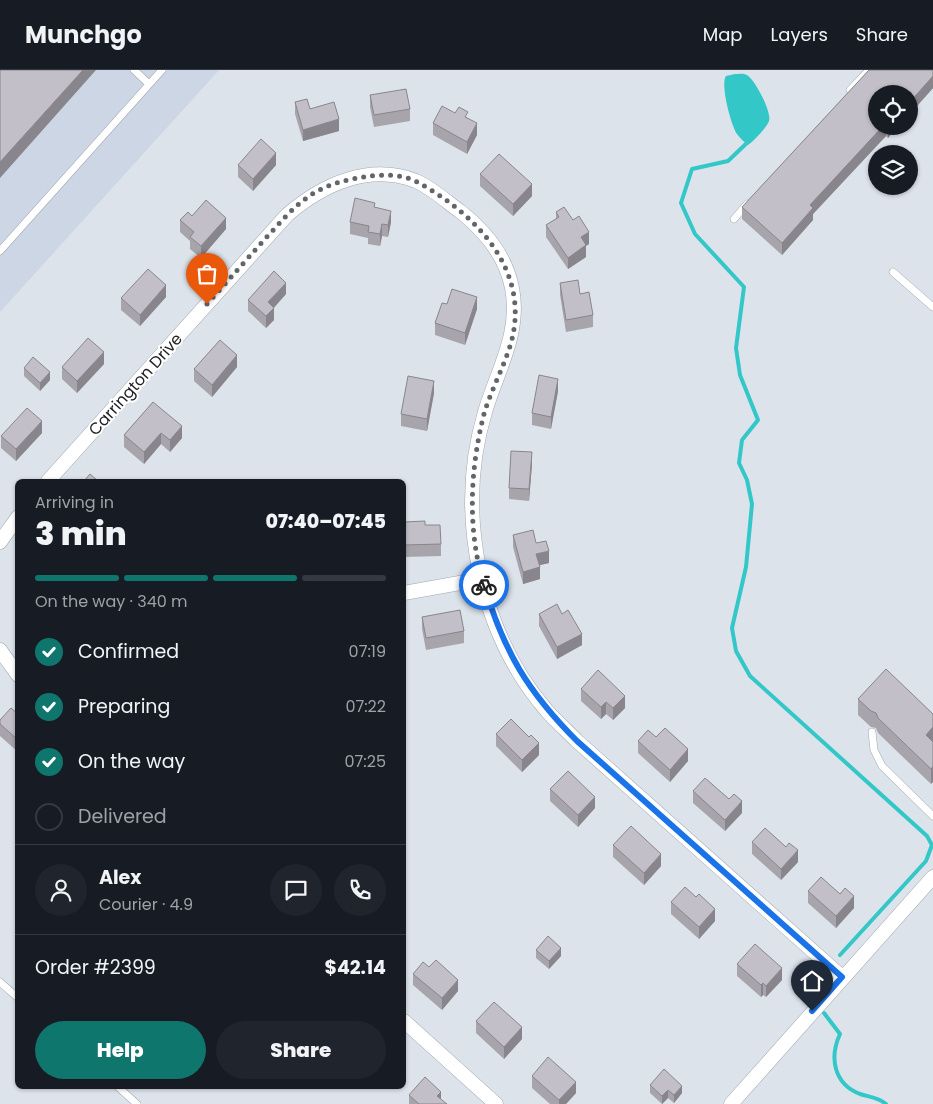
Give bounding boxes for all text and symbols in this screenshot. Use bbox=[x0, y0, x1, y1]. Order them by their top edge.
text: Munchgo bbox=[25, 18, 142, 51]
text: Map bbox=[703, 22, 743, 47]
text: Layers bbox=[771, 22, 828, 47]
text: Share bbox=[856, 22, 908, 47]
map controls bbox=[868, 85, 918, 195]
button: locate bbox=[868, 85, 918, 135]
button: layers bbox=[868, 145, 918, 195]
pin bbox=[186, 253, 228, 304]
icon: bag bbox=[193, 260, 221, 288]
street label: Carrington Drive bbox=[83, 328, 188, 441]
text: Arriving in bbox=[35, 491, 114, 514]
text: 07:40–07:45 bbox=[265, 508, 386, 535]
text: 3 min bbox=[35, 511, 127, 556]
courier bbox=[459, 560, 509, 610]
icon: bike bbox=[470, 571, 498, 599]
text: On the way · 340 m bbox=[35, 590, 188, 613]
icon: check bbox=[35, 638, 63, 666]
text: Confirmed bbox=[78, 638, 179, 665]
text: 07:19 bbox=[349, 640, 386, 663]
icon: check bbox=[35, 693, 63, 721]
text: Preparing bbox=[78, 693, 170, 720]
text: 07:22 bbox=[345, 695, 386, 718]
icon: check bbox=[35, 748, 63, 776]
text: On the way bbox=[78, 748, 185, 775]
text: 07:25 bbox=[345, 750, 386, 773]
text: Delivered bbox=[78, 803, 167, 830]
button: person bbox=[35, 864, 87, 916]
text: Alex bbox=[99, 864, 141, 891]
button: chat bbox=[270, 864, 322, 916]
button: phone bbox=[334, 864, 386, 916]
text: Courier · 4.9 bbox=[99, 893, 193, 916]
text: Order #2399 bbox=[35, 954, 156, 981]
text: $42.14 bbox=[324, 954, 386, 981]
pin bbox=[791, 960, 833, 1011]
icon: home bbox=[798, 967, 826, 995]
button: Help bbox=[35, 1021, 206, 1079]
button: Share bbox=[216, 1021, 386, 1079]

